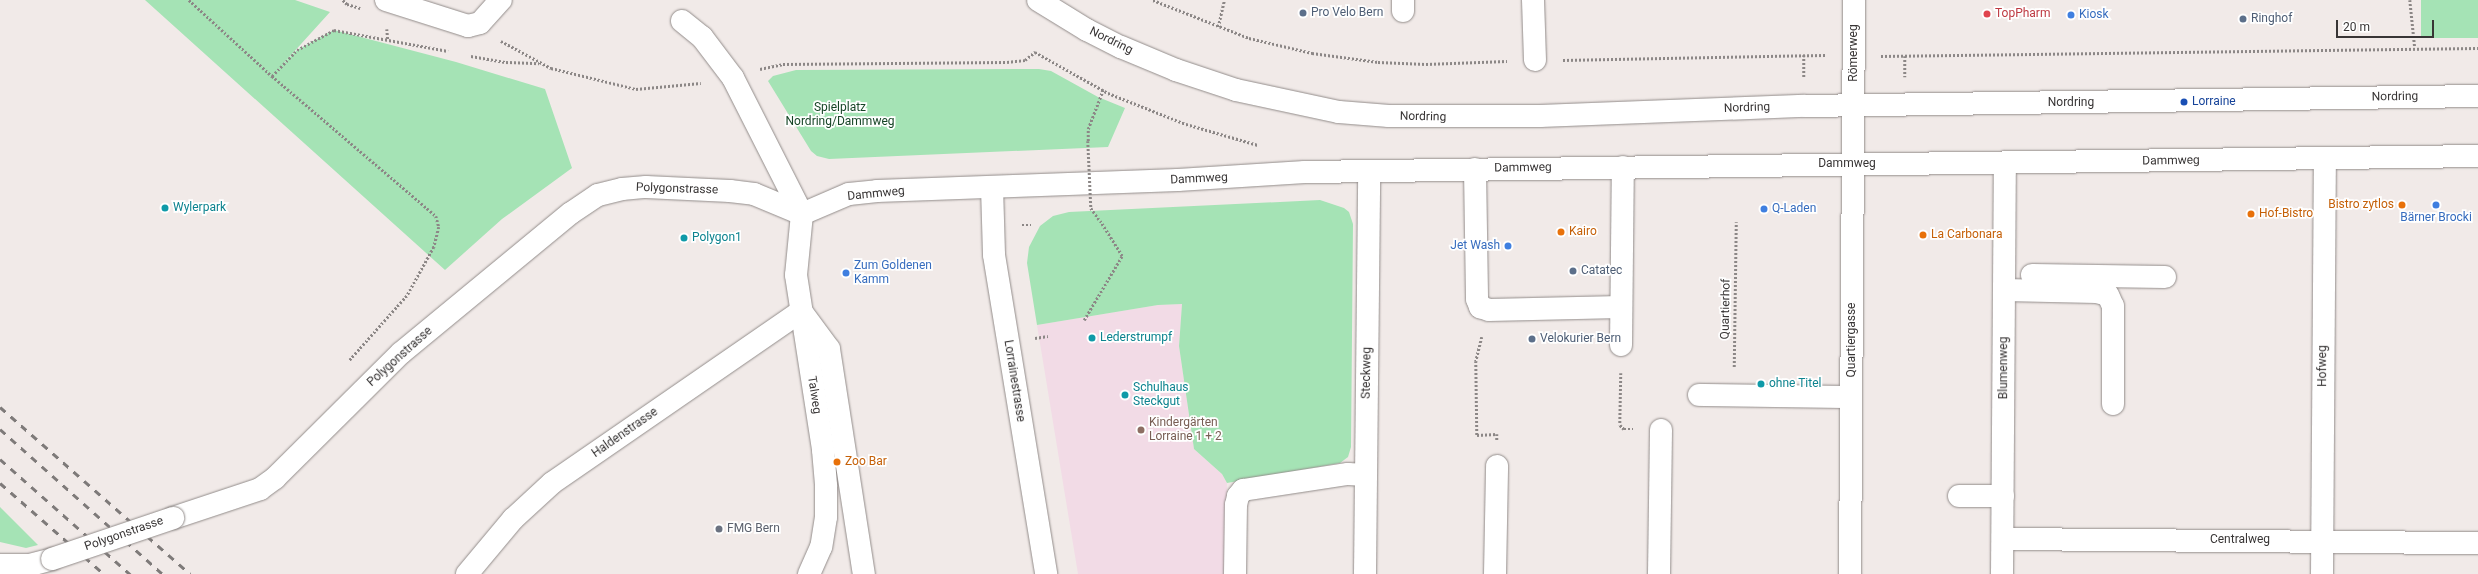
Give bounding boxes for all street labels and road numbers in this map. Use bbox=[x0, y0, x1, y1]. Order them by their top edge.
street label: Nordring bbox=[1087, 24, 1135, 58]
street label: Römerweg bbox=[1847, 24, 1861, 82]
street label: Nordring bbox=[2372, 89, 2418, 105]
street label: Nordring bbox=[2048, 96, 2094, 110]
street label: Nordring bbox=[1724, 100, 1770, 116]
street label: Nordring bbox=[1400, 109, 1446, 125]
street label: Dammweg bbox=[2142, 153, 2200, 169]
street label: Dammweg bbox=[1818, 157, 1876, 171]
street label: Dammweg bbox=[1494, 160, 1552, 176]
street label: Dammweg bbox=[1170, 170, 1228, 188]
street label: Polygonstrasse bbox=[636, 180, 718, 198]
street label: Dammweg bbox=[847, 184, 905, 204]
street label: Quartierhof bbox=[1718, 279, 1734, 339]
street label: Quartiergasse bbox=[1845, 303, 1859, 377]
street label: Polygonstrasse bbox=[365, 324, 435, 390]
street label: Blumenweg bbox=[1997, 337, 2011, 399]
street label: Lorrainestrasse bbox=[1000, 339, 1028, 423]
street label: Hofweg bbox=[2316, 345, 2330, 387]
street label: Steckweg bbox=[1359, 347, 1375, 399]
street label: Talweg bbox=[804, 375, 824, 415]
street label: Haldenstrasse bbox=[589, 405, 661, 461]
street label: Polygonstrasse bbox=[83, 514, 165, 554]
street label: Centralweg bbox=[2210, 533, 2270, 547]

